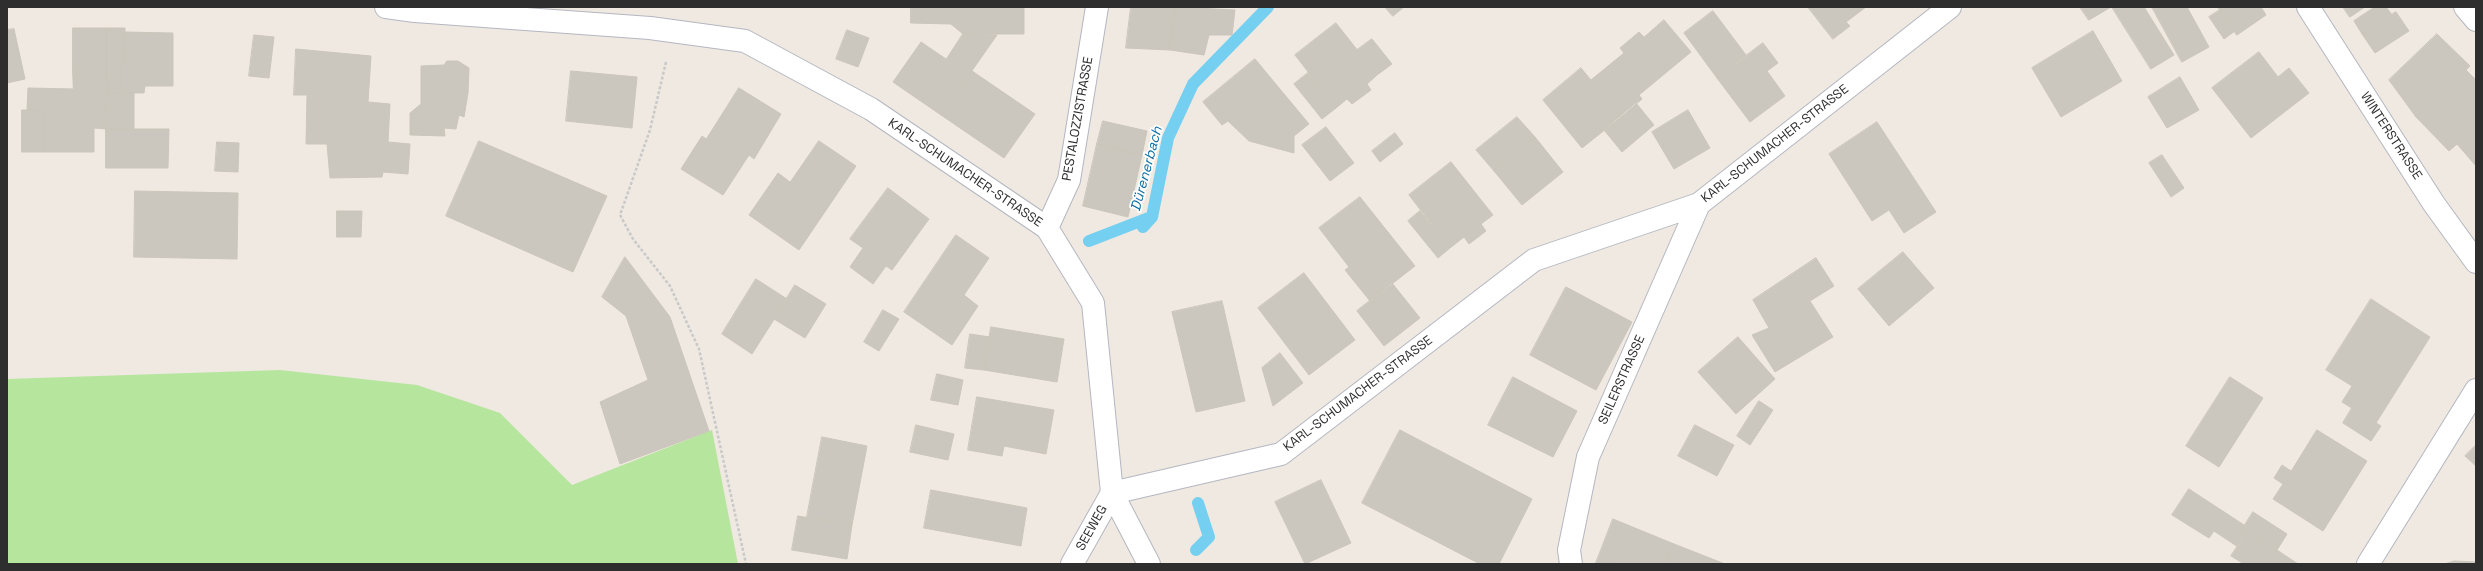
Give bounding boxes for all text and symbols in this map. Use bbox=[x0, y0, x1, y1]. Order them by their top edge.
street label: PESTALOZZISTRASSE bbox=[1059, 56, 1097, 182]
street label: KARL-SCHUMACHER-STRASSE bbox=[1698, 82, 1852, 206]
street label: WINTERSTRASSE bbox=[2357, 89, 2425, 183]
street label: KARL-SCHUMACHER-STRASSE bbox=[885, 115, 1045, 231]
water label: Dürenerbach bbox=[1128, 125, 1166, 213]
street label: KARL-SCHUMACHER-STRASSE bbox=[1280, 333, 1436, 455]
street label: SEILERSTRASSE bbox=[1595, 333, 1649, 427]
street label: SEEWEG bbox=[1073, 502, 1111, 554]

